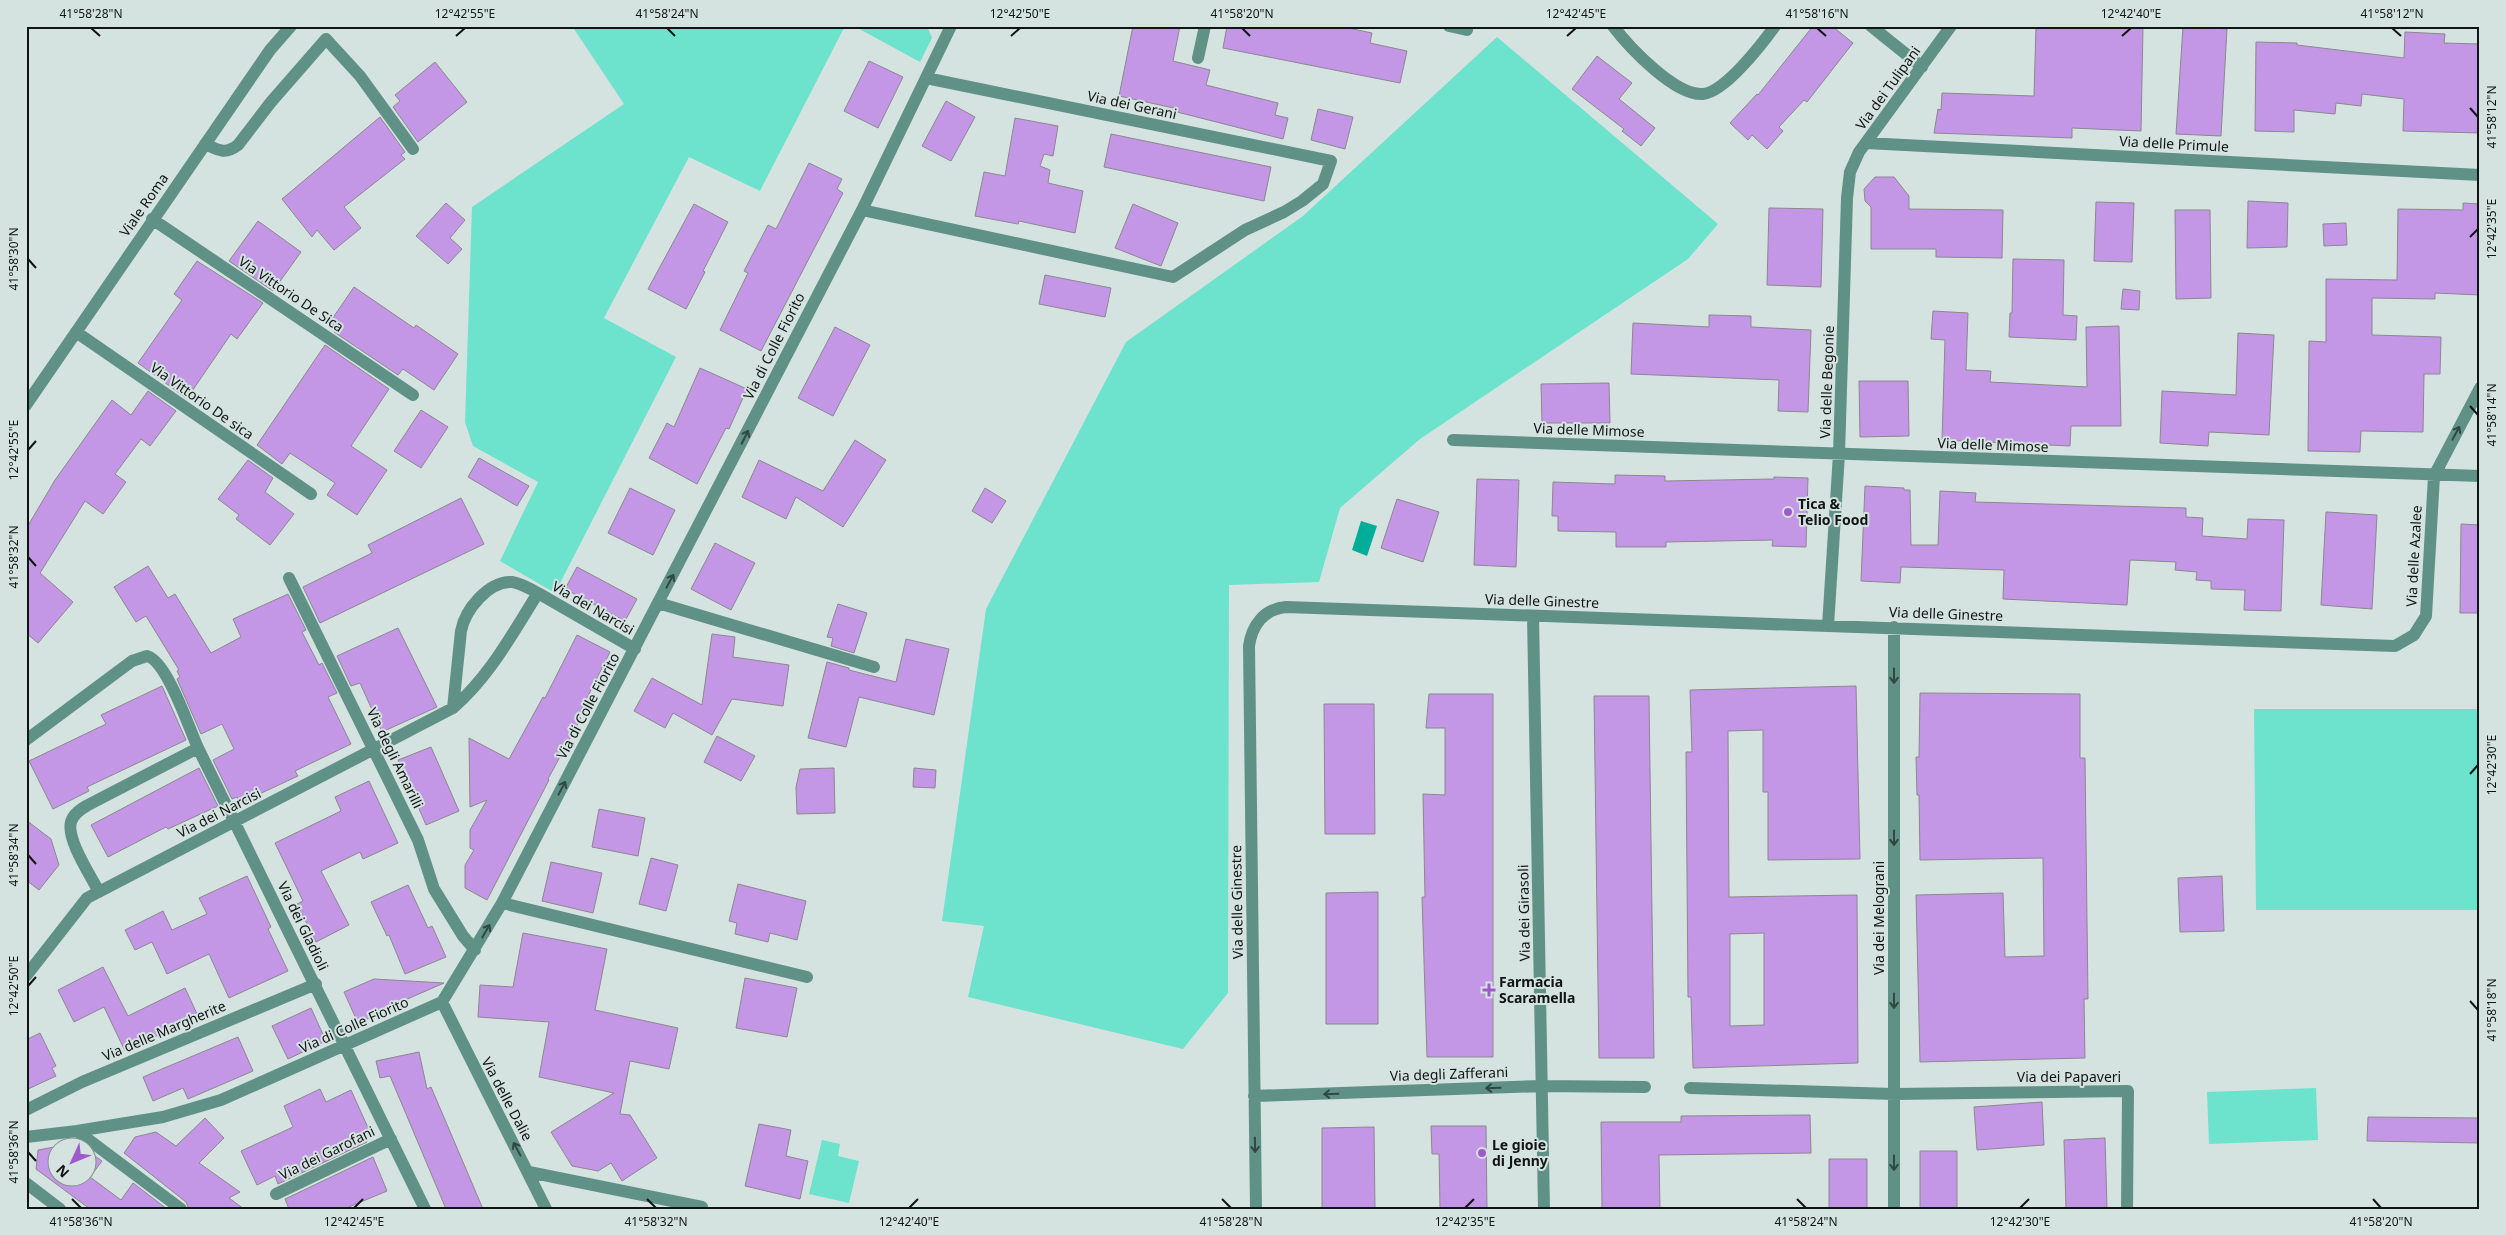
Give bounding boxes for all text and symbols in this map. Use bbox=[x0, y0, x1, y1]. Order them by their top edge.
text: 41°58'28"N bbox=[59, 5, 123, 22]
text: 12°42'55"E bbox=[435, 5, 495, 22]
text: 41°58'24"N bbox=[635, 5, 699, 22]
text: 12°42'50"E bbox=[990, 5, 1050, 22]
text: 41°58'20"N bbox=[1210, 5, 1274, 22]
text: 12°42'45"E bbox=[1546, 5, 1606, 22]
text: 41°58'16"N bbox=[1785, 5, 1849, 22]
text: 12°42'40"E bbox=[2101, 5, 2161, 22]
text: 41°58'12"N bbox=[2360, 5, 2424, 22]
street label: Via dei Tulipani bbox=[1851, 42, 1924, 133]
text: 41°58'12"N bbox=[2483, 85, 2500, 149]
street label: Via dei Gerani bbox=[1086, 86, 1179, 123]
street label: Via delle Primule bbox=[2119, 131, 2229, 156]
street label: Viale Roma bbox=[115, 169, 172, 240]
text: 12°42'35"E bbox=[2483, 199, 2500, 259]
text: 41°58'30"N bbox=[5, 227, 22, 291]
street label: Via Vittorio De Sica bbox=[235, 251, 348, 336]
street label: Via di Colle Fiorito bbox=[738, 289, 809, 403]
street label: Via delle Begonie bbox=[1815, 325, 1838, 439]
street label: Via Vittorio De sica bbox=[147, 358, 258, 443]
text: 41°58'14"N bbox=[2483, 383, 2500, 447]
street label: Via delle Mimose bbox=[1533, 418, 1645, 441]
text: 12°42'55"E bbox=[5, 420, 22, 480]
one-way arrow bbox=[2451, 425, 2461, 440]
one-way arrow bbox=[740, 430, 750, 445]
street label: Via delle Mimose bbox=[1937, 433, 2049, 456]
place label: Tica & Telio Food bbox=[1798, 494, 1868, 529]
street label: Via delle Azalee bbox=[2401, 505, 2426, 607]
marker: Tica & Telio Food bbox=[1782, 506, 1794, 518]
text: 41°58'32"N bbox=[5, 525, 22, 589]
one-way arrow bbox=[665, 574, 675, 589]
street label: Via dei Narcisi bbox=[549, 576, 638, 639]
street label: Via delle Ginestre bbox=[1485, 589, 1600, 612]
street label: Via delle Ginestre bbox=[1889, 602, 2004, 625]
street label: Via di Colle Fiorito bbox=[552, 649, 624, 762]
one-way arrow bbox=[1889, 667, 1899, 683]
street label: Via degli Amarilli bbox=[363, 704, 428, 811]
text: 12°42'30"E bbox=[2483, 735, 2500, 795]
one-way arrow bbox=[557, 780, 567, 795]
street label: Via dei Narcisi bbox=[174, 783, 264, 842]
text: 41°58'34"N bbox=[5, 823, 22, 887]
one-way arrow bbox=[1889, 830, 1899, 846]
street label: Via delle Ginestre bbox=[1226, 845, 1247, 959]
street label: Via dei Melograni bbox=[1869, 861, 1888, 975]
street label: Via dei Girasoli bbox=[1513, 864, 1534, 962]
street label: Via dei Gladioli bbox=[274, 878, 333, 973]
one-way arrow bbox=[481, 924, 491, 939]
text: 12°42'50"E bbox=[5, 956, 22, 1016]
place label: Farmacia Scaramella bbox=[1499, 972, 1575, 1007]
text: 41°58'18"N bbox=[2483, 978, 2500, 1042]
marker: Farmacia Scaramella bbox=[1483, 984, 1495, 996]
street label: Via di Colle Fiorito bbox=[296, 992, 411, 1057]
one-way arrow bbox=[1889, 992, 1899, 1008]
street label: Via delle Margherite bbox=[99, 996, 229, 1065]
street label: Via delle Dalie bbox=[477, 1054, 537, 1144]
street label: Via degli Zafferani bbox=[1389, 1062, 1509, 1085]
street label: Via dei Papaveri bbox=[2017, 1067, 2121, 1086]
one-way arrow bbox=[1486, 1083, 1502, 1093]
one-way arrow bbox=[1323, 1089, 1339, 1098]
text: 41°58'36"N bbox=[5, 1120, 22, 1184]
street label: Via dei Garofani bbox=[276, 1121, 378, 1184]
place label: Le gioie di Jenny bbox=[1492, 1135, 1548, 1170]
one-way arrow bbox=[1250, 1136, 1260, 1153]
north arrow bbox=[48, 1138, 98, 1188]
one-way arrow bbox=[512, 1142, 521, 1157]
marker: Le gioie di Jenny bbox=[1476, 1147, 1488, 1159]
one-way arrow bbox=[1889, 1154, 1899, 1171]
text: N bbox=[51, 1161, 73, 1182]
text: 41°58'36"N bbox=[49, 1213, 113, 1230]
text: 12°42'45"E bbox=[324, 1213, 384, 1230]
text: 41°58'32"N bbox=[624, 1213, 688, 1230]
text: 12°42'40"E bbox=[879, 1213, 939, 1230]
text: 41°58'28"N bbox=[1199, 1213, 1263, 1230]
text: 12°42'35"E bbox=[1435, 1213, 1495, 1230]
text: 41°58'24"N bbox=[1774, 1213, 1838, 1230]
text: 12°42'30"E bbox=[1990, 1213, 2050, 1230]
text: 41°58'20"N bbox=[2349, 1213, 2413, 1230]

